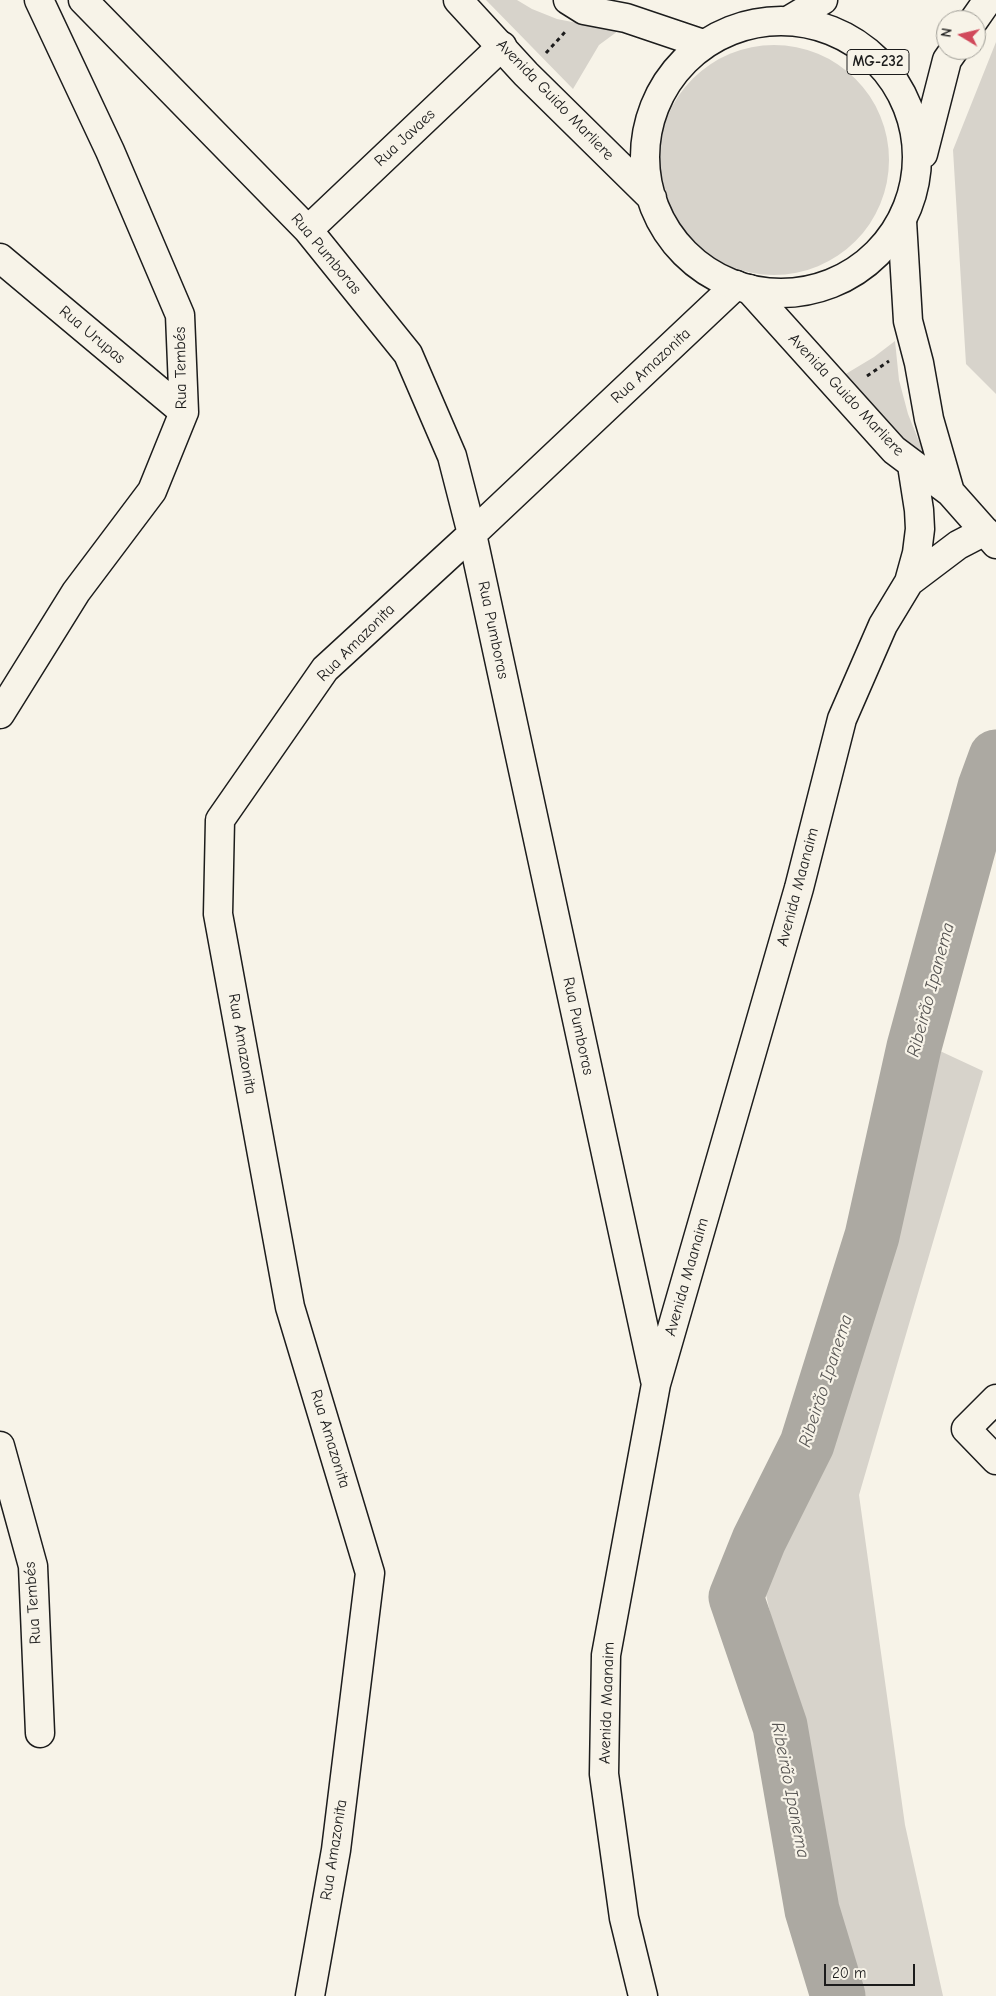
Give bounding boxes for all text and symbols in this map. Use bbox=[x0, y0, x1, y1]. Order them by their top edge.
north arrow bbox=[936, 10, 986, 60]
text: N bbox=[938, 27, 956, 39]
street label: Avenida Guido Marliere bbox=[492, 35, 618, 165]
road number: MG-232 bbox=[847, 50, 909, 74]
street label: Rua Javaes bbox=[371, 105, 439, 171]
street label: Rua Pumboras bbox=[287, 210, 365, 298]
street label: Rua Urupas bbox=[55, 302, 129, 368]
street label: Rua Amazonita bbox=[607, 324, 695, 408]
street label: Rua Tembés bbox=[171, 326, 191, 410]
street label: Avenida Guido Marliere bbox=[784, 330, 908, 460]
street label: Rua Pumboras bbox=[473, 579, 513, 681]
street label: Rua Amazonita bbox=[313, 600, 399, 686]
street label: Avenida Maanaim bbox=[773, 826, 823, 948]
water label: Ribeirão Ipanema bbox=[903, 921, 959, 1059]
street label: Rua Pumboras bbox=[558, 975, 598, 1077]
street label: Rua Amazonita bbox=[224, 992, 260, 1096]
street label: Avenida Maanaim bbox=[661, 1216, 713, 1338]
water label: Ribeirão Ipanema bbox=[794, 1312, 858, 1450]
street label: Rua Amazonita bbox=[306, 1387, 354, 1491]
street label: Rua Tembés bbox=[21, 1561, 45, 1645]
street label: Avenida Maanaim bbox=[595, 1642, 619, 1764]
water label: Ribeirão Ipanema bbox=[766, 1720, 814, 1860]
street label: Rua Amazonita bbox=[317, 1798, 351, 1902]
scale bar bbox=[826, 1954, 917, 1986]
text: 20 m bbox=[832, 1964, 866, 1982]

